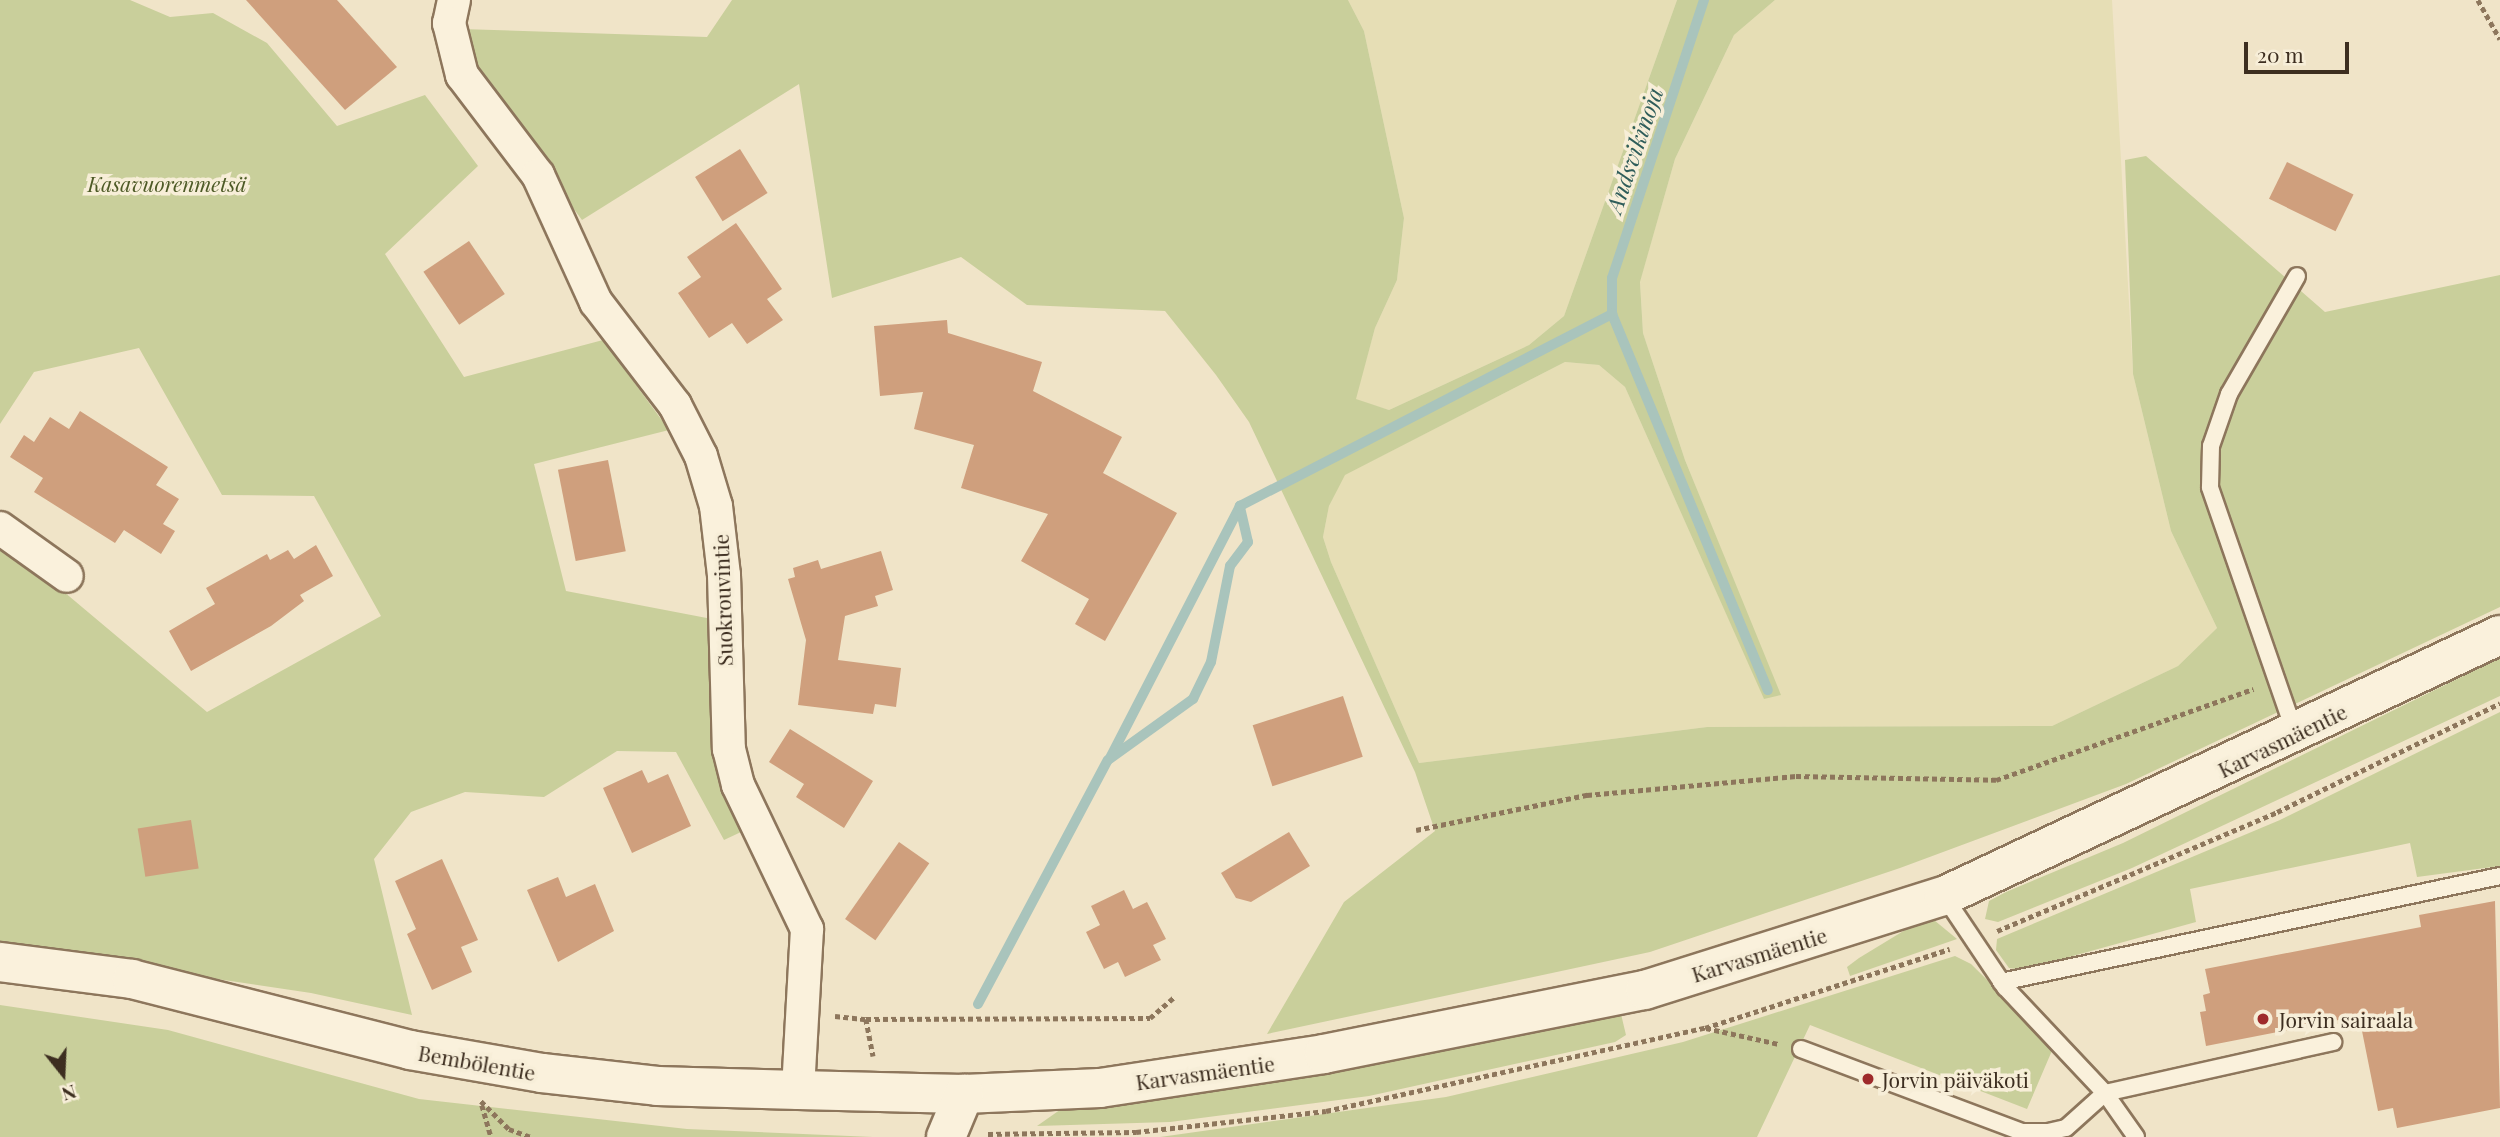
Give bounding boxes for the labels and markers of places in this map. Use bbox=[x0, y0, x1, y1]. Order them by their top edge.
place label: Jorvin sairaala bbox=[2279, 1006, 2413, 1032]
marker: Jorvin sairaala bbox=[2253, 1009, 2273, 1029]
place label: Jorvin päiväkoti bbox=[1882, 1066, 2029, 1092]
marker: Jorvin päiväkoti bbox=[1860, 1071, 1876, 1087]

